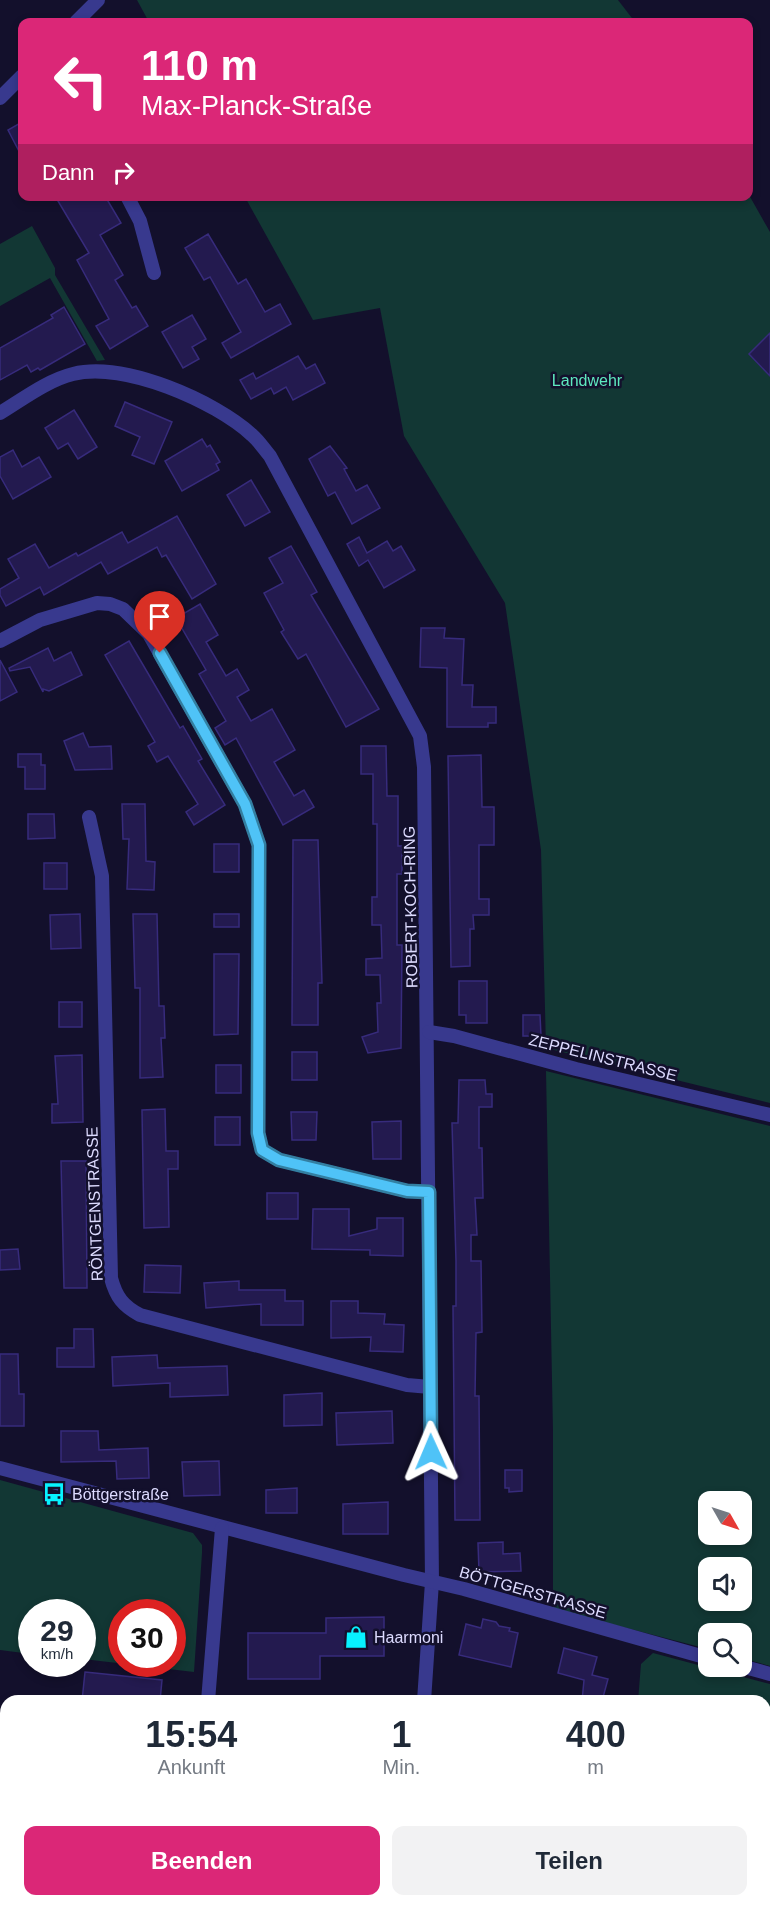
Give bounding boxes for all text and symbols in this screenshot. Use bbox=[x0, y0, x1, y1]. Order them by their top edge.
icon: left bbox=[42, 42, 120, 120]
text: 110 m bbox=[141, 42, 258, 89]
text: Max-Planck-Straße bbox=[141, 91, 372, 121]
icon: right bbox=[107, 156, 140, 189]
text: Dann bbox=[42, 160, 95, 185]
park label: Landwehr bbox=[552, 372, 623, 389]
pin bbox=[134, 591, 185, 653]
icon: arrive bbox=[143, 600, 176, 633]
street label: ROBERT-KOCH-RING bbox=[401, 826, 420, 988]
street label: ZEPPELINSTRASSE bbox=[527, 1031, 679, 1084]
street label: RÖNTGENSTRASSE bbox=[83, 1126, 106, 1282]
position arrow bbox=[399, 1420, 463, 1484]
bus stop icon: Böttgerstraße bbox=[41, 1481, 67, 1507]
place label: Böttgerstraße bbox=[72, 1486, 169, 1503]
north arrow bbox=[698, 1491, 752, 1545]
map controls bbox=[698, 1491, 752, 1677]
button: sound bbox=[698, 1557, 752, 1611]
street label: BÖTTGERSTRASSE bbox=[457, 1563, 608, 1622]
speed limit sign: 30 bbox=[108, 1599, 186, 1677]
text: 29 bbox=[40, 1614, 74, 1647]
button: search bbox=[698, 1623, 752, 1677]
shop icon: Haarmoni bbox=[343, 1624, 369, 1650]
place label: Haarmoni bbox=[374, 1629, 443, 1646]
text: km/h bbox=[41, 1645, 73, 1662]
text: 15:54 bbox=[145, 1714, 237, 1755]
text: 1 bbox=[391, 1714, 411, 1755]
text: 400 bbox=[566, 1714, 626, 1755]
text: Ankunft bbox=[157, 1756, 225, 1778]
text: Min. bbox=[383, 1756, 420, 1778]
text: m bbox=[587, 1756, 604, 1778]
button: Beenden bbox=[24, 1826, 380, 1895]
button: Teilen bbox=[392, 1826, 747, 1895]

